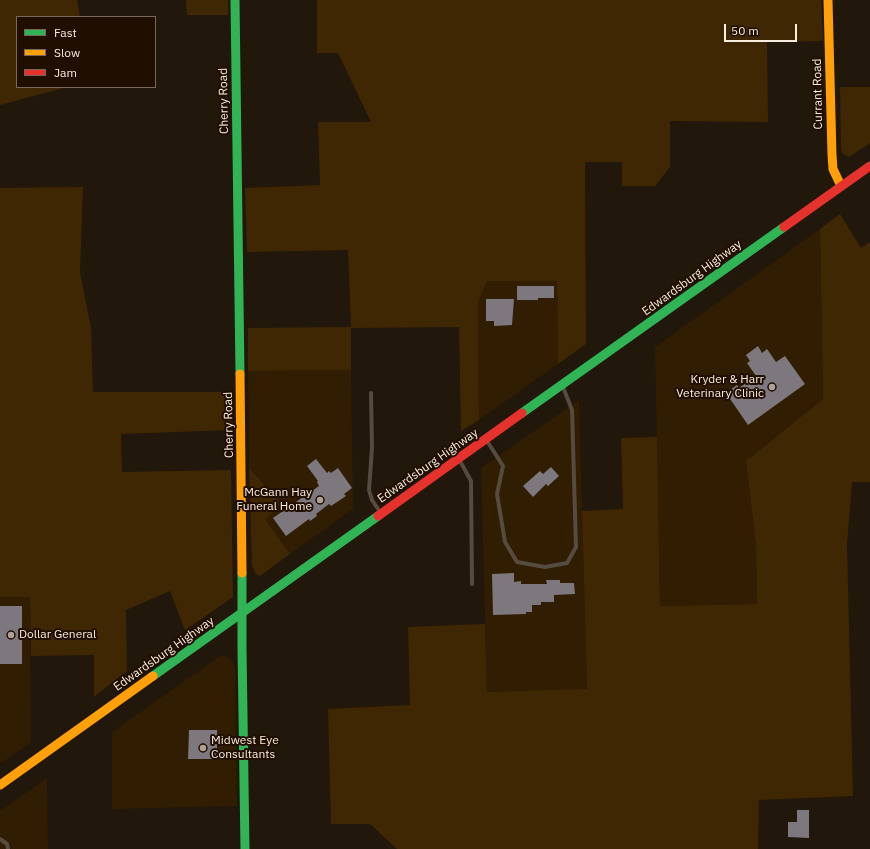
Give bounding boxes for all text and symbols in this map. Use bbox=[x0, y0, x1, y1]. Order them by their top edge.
legend bbox=[16, 16, 156, 88]
scale bar bbox=[726, 16, 799, 42]
text: 50 m bbox=[731, 23, 759, 38]
text: Fast bbox=[54, 25, 77, 40]
text: Slow bbox=[54, 45, 80, 60]
street label: Currant Road bbox=[810, 58, 826, 130]
text: Jam bbox=[54, 65, 77, 80]
street label: Cherry Road bbox=[216, 68, 232, 134]
street label: Edwardsburg Highway bbox=[639, 237, 745, 319]
place label: Kryder & Harr Veterinary Clinic bbox=[676, 373, 764, 401]
marker: Kryder & Harr Veterinary Clinic bbox=[767, 382, 777, 392]
street label: Cherry Road bbox=[221, 392, 237, 458]
street label: Edwardsburg Highway bbox=[375, 426, 481, 506]
place label: McGann Hay Funeral Home bbox=[236, 486, 312, 514]
marker: McGann Hay Funeral Home bbox=[315, 495, 325, 505]
street label: Edwardsburg Highway bbox=[111, 614, 217, 694]
place label: Dollar General bbox=[19, 628, 96, 642]
marker: Dollar General bbox=[6, 630, 16, 640]
place label: Midwest Eye Consultants bbox=[211, 734, 279, 762]
marker: Midwest Eye Consultants bbox=[198, 743, 208, 753]

